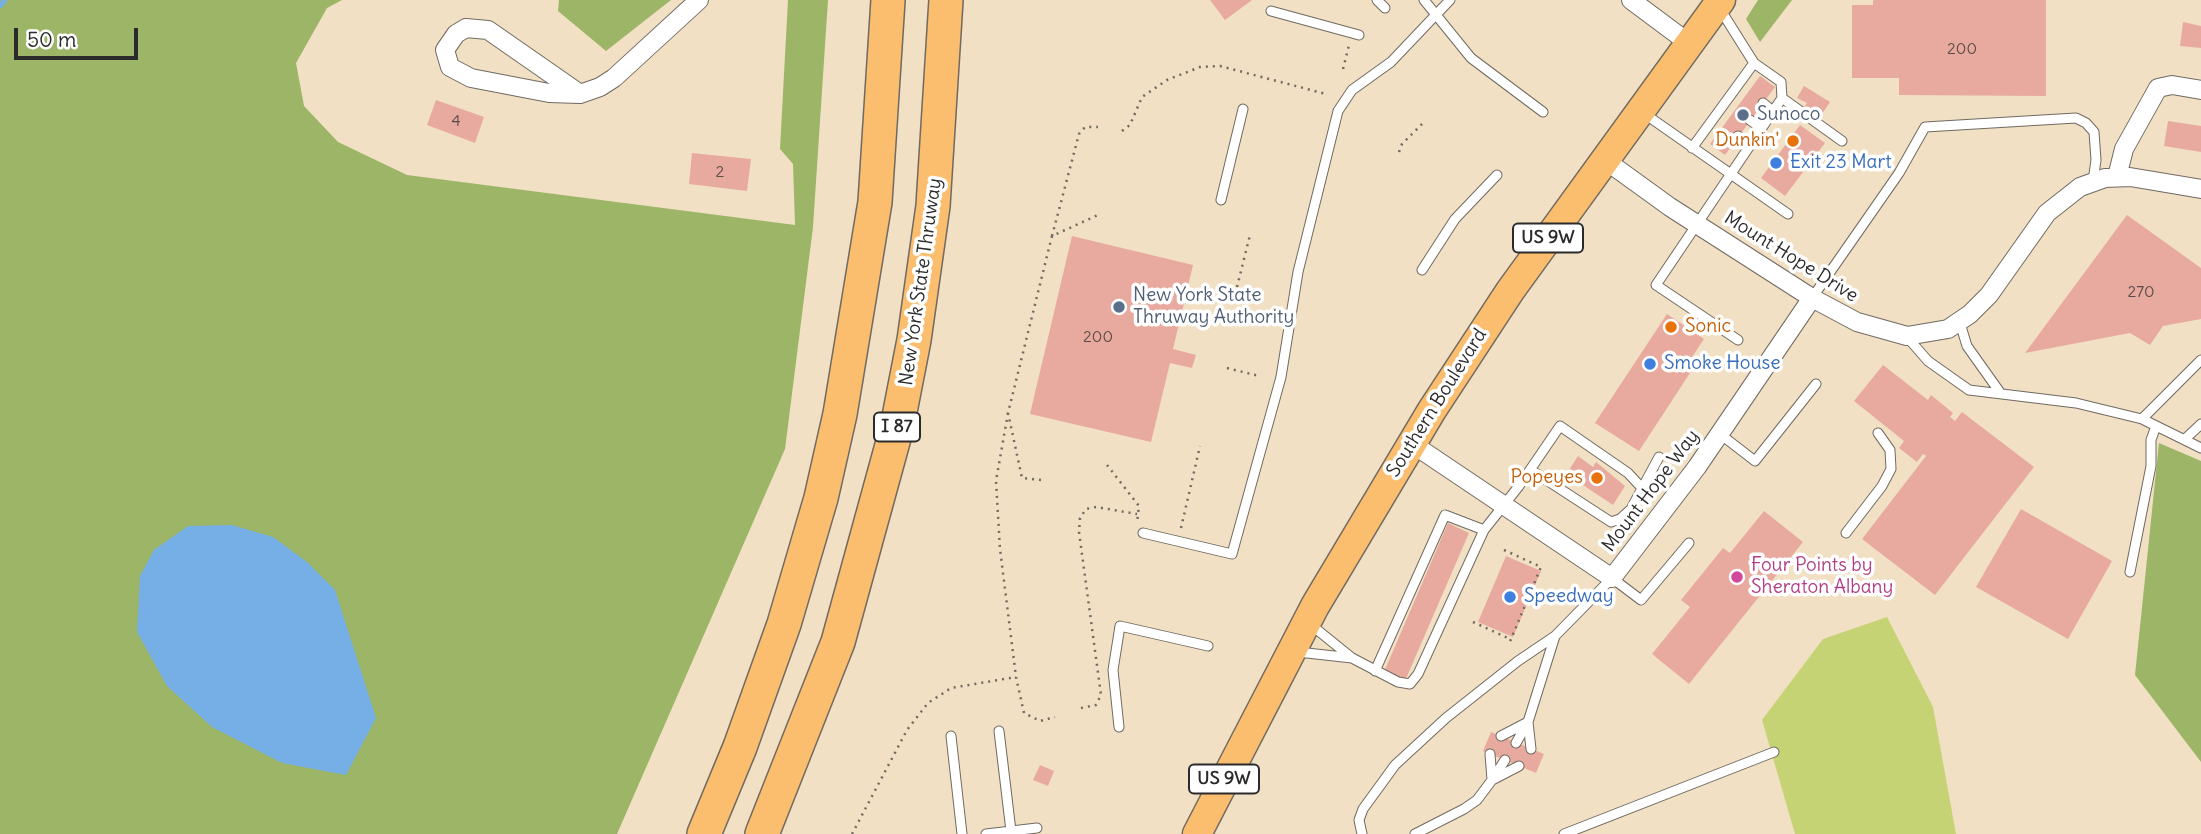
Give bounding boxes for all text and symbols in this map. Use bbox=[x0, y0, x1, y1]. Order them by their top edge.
scale bar bbox=[18, 14, 142, 58]
text: 50 m bbox=[27, 26, 76, 53]
house number: 200 bbox=[1947, 39, 1977, 59]
place label: Sunoco bbox=[1757, 104, 1821, 126]
marker: Sunoco bbox=[1735, 107, 1751, 123]
house number: 4 bbox=[451, 111, 461, 131]
place label: Dunkin' bbox=[1715, 130, 1779, 152]
marker: Dunkin' bbox=[1785, 133, 1801, 149]
place label: Exit 23 Mart bbox=[1790, 152, 1892, 174]
marker: Exit 23 Mart bbox=[1768, 155, 1784, 171]
house number: 2 bbox=[716, 162, 724, 182]
street label: New York State Thruway bbox=[895, 177, 947, 387]
street label: Mount Hope Drive bbox=[1720, 207, 1862, 307]
road number: US 9W bbox=[1513, 224, 1583, 252]
house number: 270 bbox=[2127, 282, 2155, 302]
place label: New York State Thruway Authority bbox=[1133, 285, 1294, 329]
marker: New York State Thruway Authority bbox=[1111, 299, 1127, 315]
place label: Sonic bbox=[1685, 316, 1731, 338]
marker: Sonic bbox=[1663, 319, 1679, 335]
street label: Southern Boulevard bbox=[1382, 325, 1492, 481]
house number: 200 bbox=[1083, 327, 1113, 347]
place label: Smoke House bbox=[1664, 353, 1781, 375]
marker: Smoke House bbox=[1642, 356, 1658, 372]
road number: I 87 bbox=[874, 412, 920, 442]
street label: Mount Hope Way bbox=[1598, 425, 1704, 557]
place label: Popeyes bbox=[1511, 467, 1583, 489]
marker: Popeyes bbox=[1589, 470, 1605, 486]
place label: Four Points by Sheraton Albany bbox=[1751, 555, 1893, 599]
marker: Four Points by Sheraton Albany bbox=[1729, 569, 1745, 585]
place label: Speedway bbox=[1524, 586, 1614, 608]
marker: Speedway bbox=[1502, 589, 1518, 605]
road number: US 9W bbox=[1189, 764, 1259, 794]

